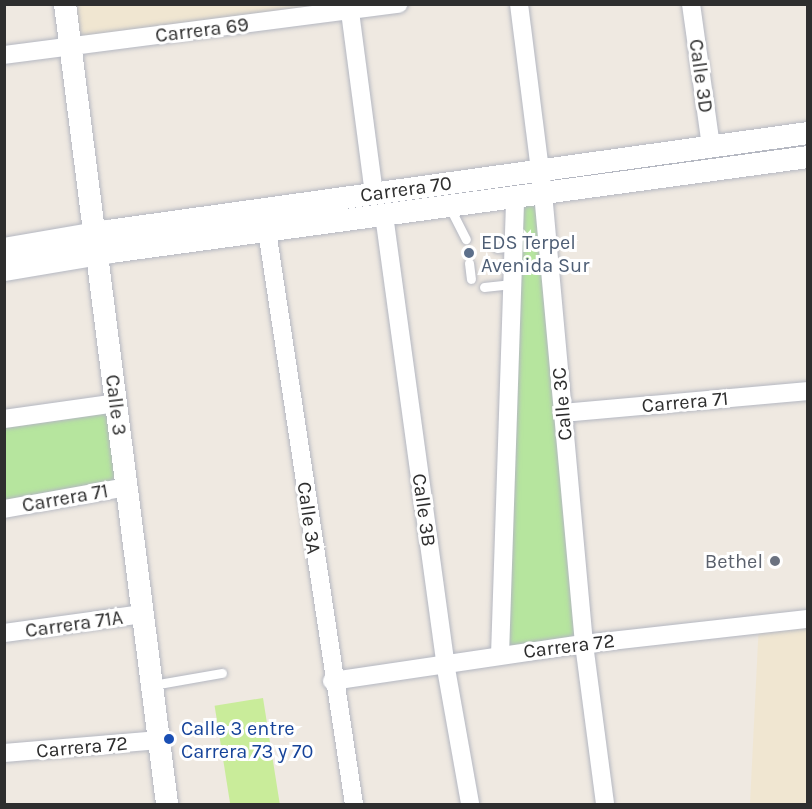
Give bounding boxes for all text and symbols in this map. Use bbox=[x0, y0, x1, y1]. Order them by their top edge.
street label: Carrera 69 bbox=[154, 12, 250, 48]
street label: Calle 3D bbox=[684, 37, 718, 115]
street label: Carrera 70 bbox=[359, 171, 453, 207]
place label: EDS Terpel Avenida Sur bbox=[481, 230, 589, 277]
marker: EDS Terpel Avenida Sur bbox=[462, 246, 476, 260]
street label: Calle 3C bbox=[547, 366, 577, 442]
street label: Calle 3 bbox=[100, 373, 132, 437]
street label: Carrera 71 bbox=[641, 386, 729, 418]
street label: Calle 3B bbox=[407, 472, 441, 548]
street label: Carrera 71 bbox=[20, 479, 110, 517]
street label: Calle 3A bbox=[292, 480, 326, 556]
place label: Bethel bbox=[705, 549, 763, 573]
marker: Bethel bbox=[768, 554, 782, 568]
street label: Carrera 71A bbox=[24, 605, 124, 643]
street label: Carrera 72 bbox=[522, 628, 616, 664]
place label: Calle 3 entre Carrera 73 y 70 bbox=[181, 716, 313, 763]
street label: Carrera 72 bbox=[35, 731, 129, 763]
marker: Calle 3 entre Carrera 73 y 70 bbox=[162, 732, 176, 746]

